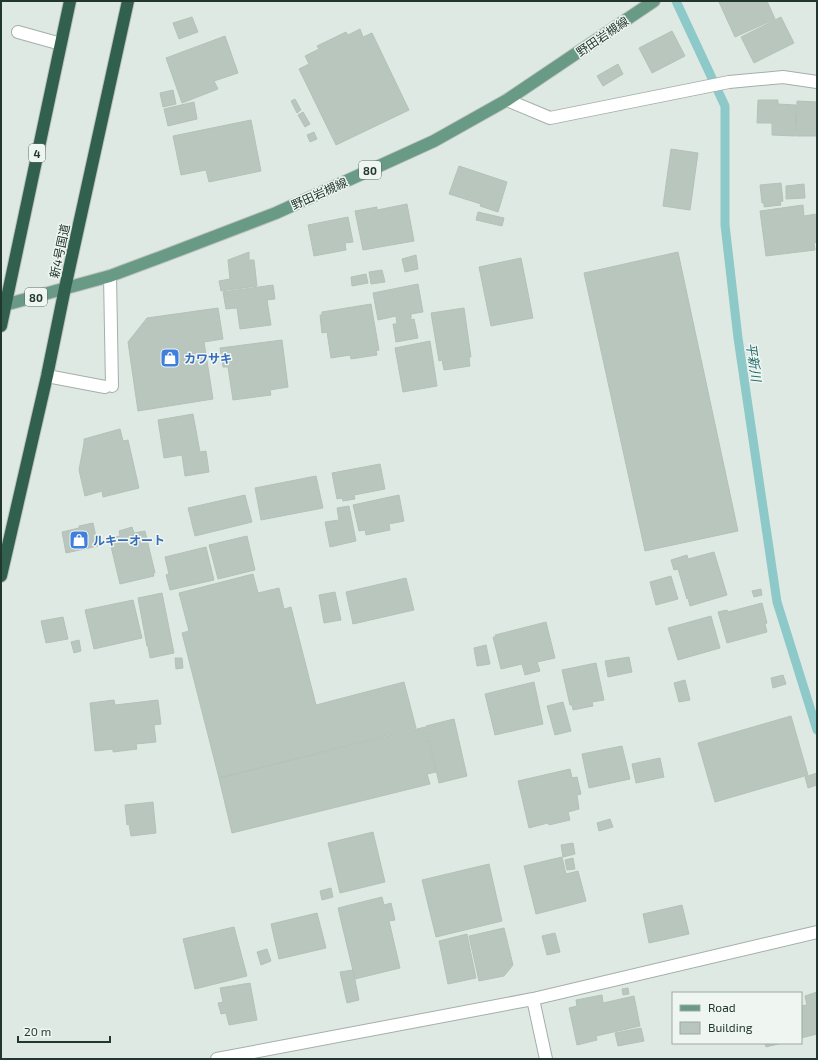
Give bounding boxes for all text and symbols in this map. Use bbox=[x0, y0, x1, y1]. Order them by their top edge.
street label: 野田岩槻線 bbox=[573, 13, 631, 59]
road number: 4 bbox=[29, 144, 45, 162]
road number: 80 bbox=[359, 161, 381, 179]
street label: 野田岩槻線 bbox=[289, 174, 349, 212]
street label: 新4号国道 bbox=[46, 222, 72, 280]
road number: 80 bbox=[25, 288, 47, 306]
water label: 平新川 bbox=[743, 342, 765, 384]
shop icon: カワサキ bbox=[159, 347, 181, 369]
place label: カワサキ bbox=[184, 351, 232, 365]
shop icon: ルキーオート bbox=[68, 529, 90, 551]
place label: ルキーオート bbox=[93, 533, 165, 547]
legend bbox=[672, 992, 802, 1044]
text: Road bbox=[708, 1000, 736, 1014]
scale bar bbox=[18, 1018, 110, 1044]
text: Building bbox=[708, 1020, 753, 1034]
text: 20 m bbox=[24, 1024, 51, 1038]

